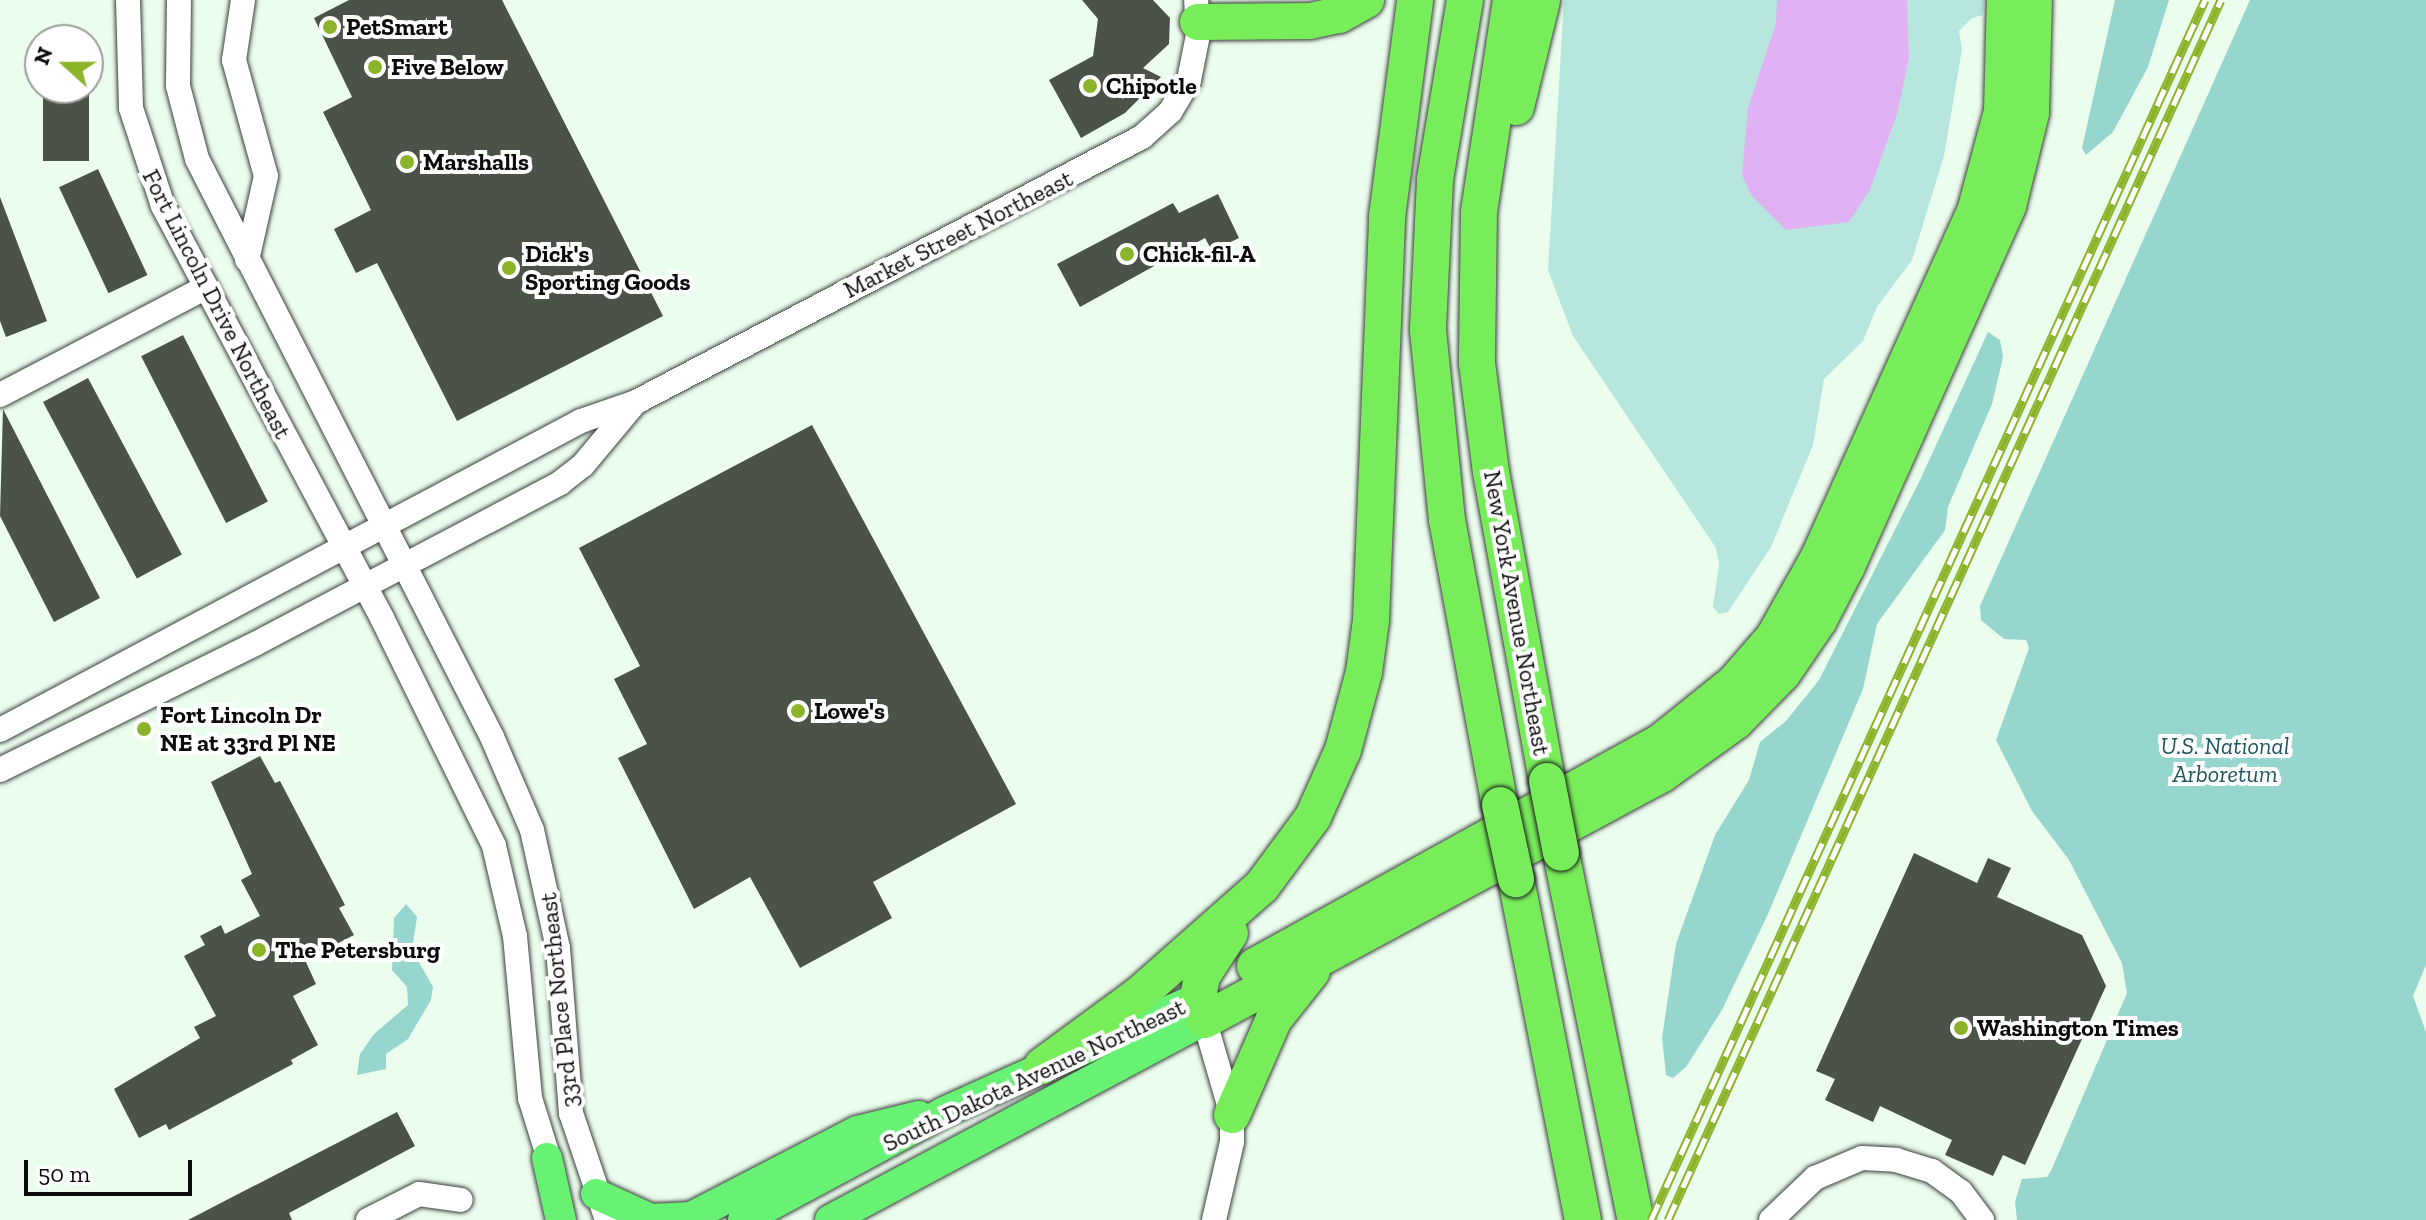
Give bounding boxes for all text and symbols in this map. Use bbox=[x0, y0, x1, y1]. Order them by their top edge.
place label: PetSmart bbox=[346, 13, 448, 41]
marker: PetSmart bbox=[321, 18, 339, 36]
north arrow bbox=[24, 24, 104, 104]
text: N bbox=[27, 43, 59, 69]
place label: Five Below bbox=[391, 53, 504, 81]
marker: Five Below bbox=[366, 58, 384, 76]
place label: Chipotle bbox=[1106, 72, 1197, 100]
marker: Chipotle bbox=[1081, 77, 1099, 95]
place label: Marshalls bbox=[423, 148, 529, 176]
marker: Marshalls bbox=[398, 153, 416, 171]
street label: Market Street Northeast bbox=[839, 164, 1077, 304]
street label: Fort Lincoln Drive Northeast bbox=[136, 165, 298, 443]
place label: Dick's Sporting Goods bbox=[525, 240, 690, 296]
place label: Chick-fil-A bbox=[1143, 240, 1255, 268]
marker: Chick-fil-A bbox=[1118, 245, 1136, 263]
marker: Dick's Sporting Goods bbox=[500, 259, 518, 277]
street label: New York Avenue Northeast bbox=[1478, 467, 1556, 759]
place label: Lowe's bbox=[814, 697, 885, 725]
place label: Fort Lincoln Dr NE at 33rd Pl NE bbox=[160, 701, 336, 757]
marker: Lowe's bbox=[789, 702, 807, 720]
marker: Fort Lincoln Dr NE at 33rd Pl NE bbox=[135, 720, 153, 738]
park label: U.S. National Arboretum bbox=[2161, 732, 2289, 788]
street label: 33rd Place Northeast bbox=[533, 891, 585, 1109]
place label: The Petersburg bbox=[275, 936, 440, 964]
marker: The Petersburg bbox=[250, 941, 268, 959]
street label: South Dakota Avenue Northeast bbox=[878, 992, 1190, 1158]
place label: Washington Times bbox=[1977, 1014, 2179, 1042]
marker: Washington Times bbox=[1952, 1019, 1970, 1037]
scale bar bbox=[28, 1144, 196, 1194]
text: 50 m bbox=[38, 1159, 90, 1188]

